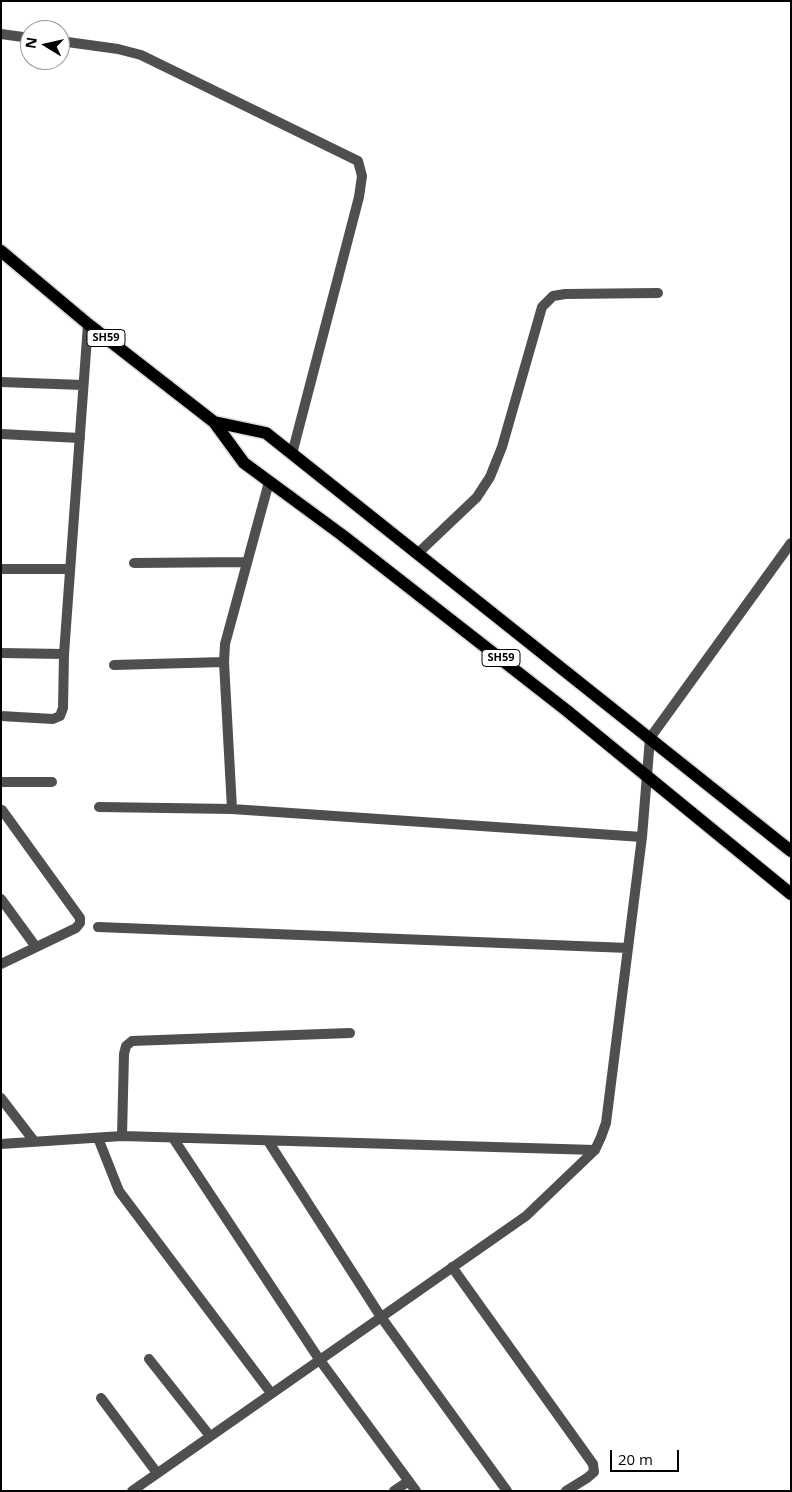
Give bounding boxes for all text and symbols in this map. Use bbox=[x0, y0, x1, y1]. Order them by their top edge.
north arrow bbox=[20, 20, 70, 70]
text: N bbox=[20, 36, 41, 50]
road number: SH59 bbox=[87, 329, 125, 346]
road number: SH59 bbox=[482, 650, 520, 666]
scale bar bbox=[612, 1440, 681, 1472]
text: 20 m bbox=[618, 1449, 653, 1469]

